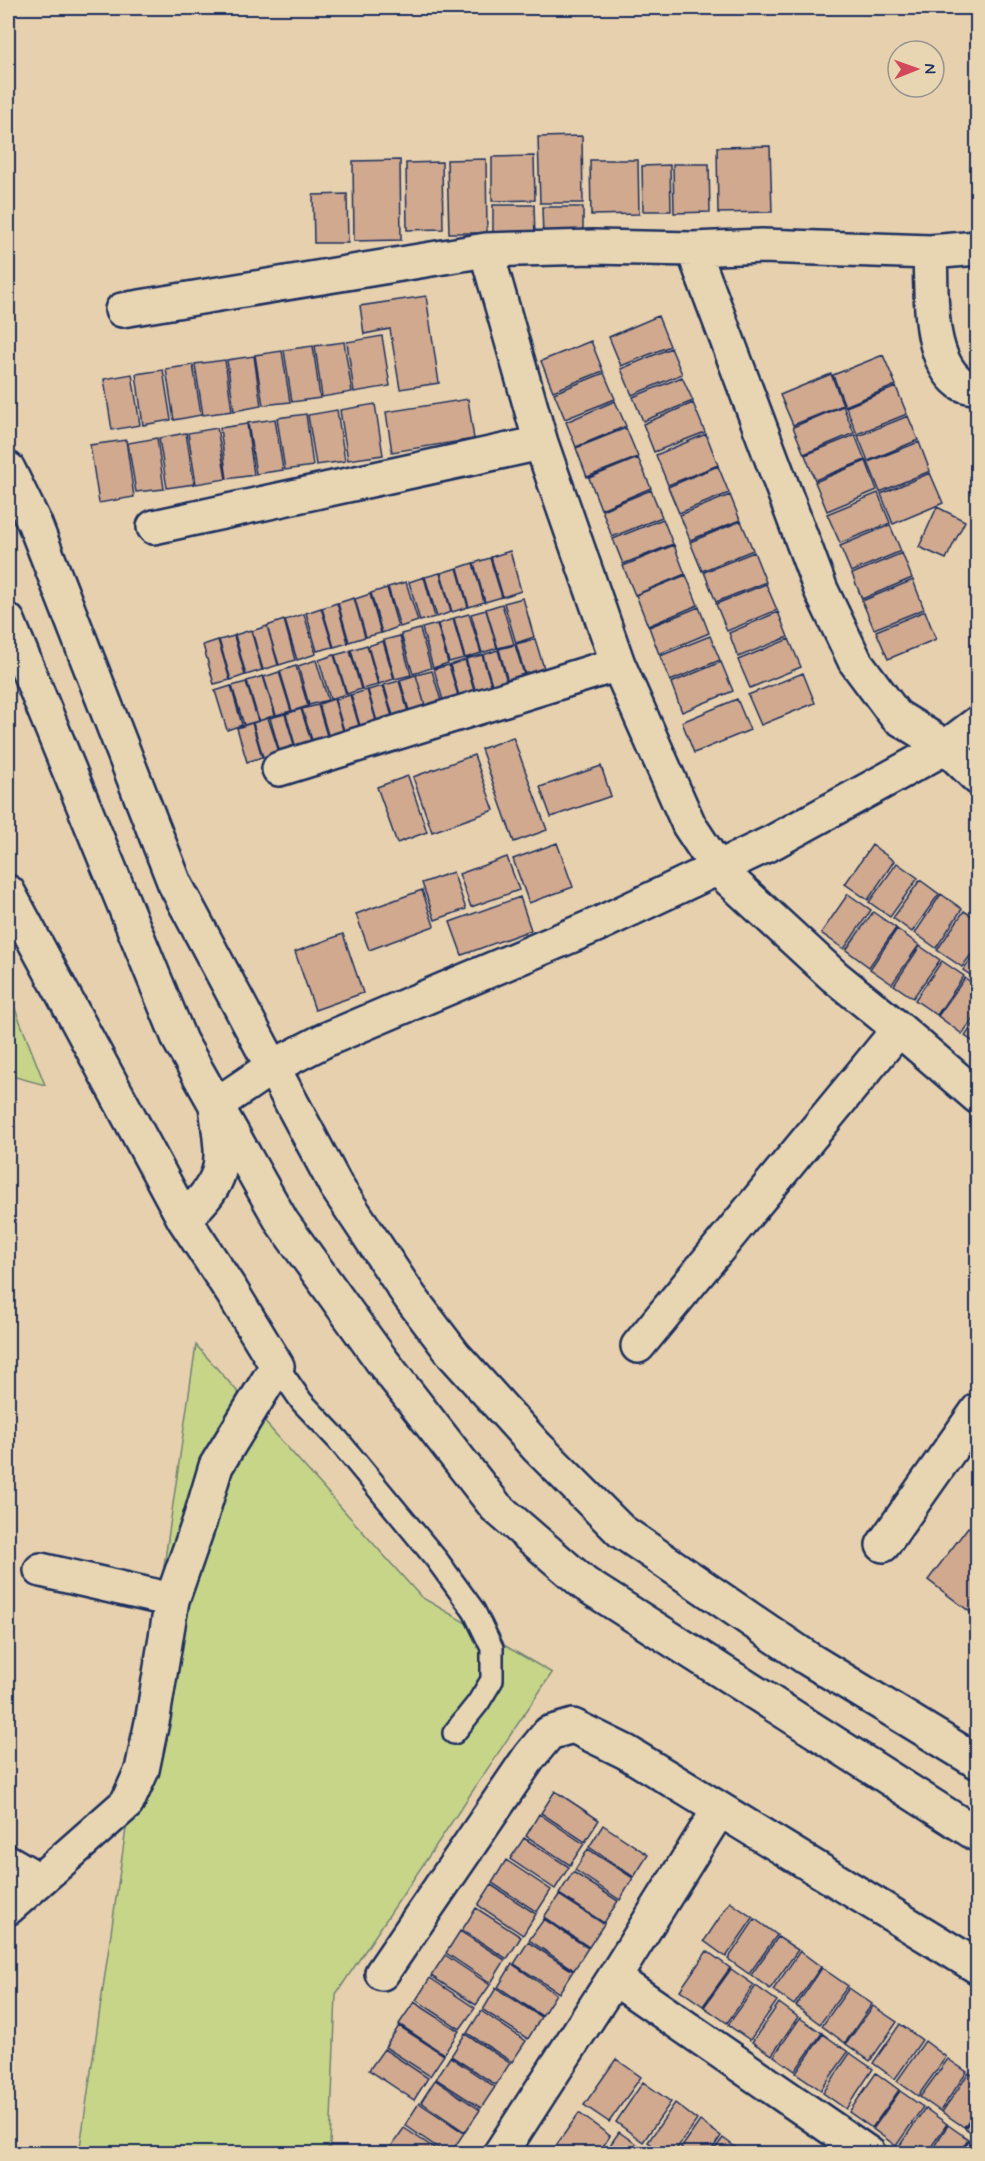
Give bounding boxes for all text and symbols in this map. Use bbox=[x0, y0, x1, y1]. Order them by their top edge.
north arrow bbox=[886, 39, 946, 99]
text: N bbox=[919, 63, 940, 74]

